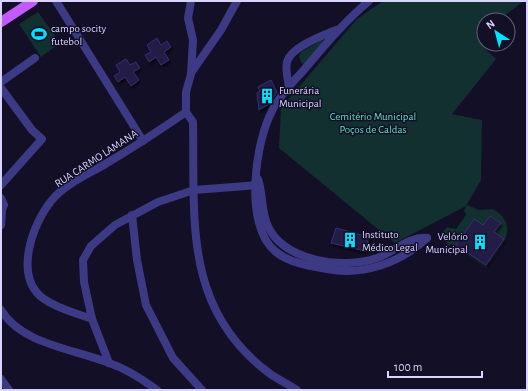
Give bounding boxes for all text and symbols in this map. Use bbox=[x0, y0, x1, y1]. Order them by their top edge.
north arrow bbox=[476, 12, 516, 52]
text: N bbox=[484, 18, 497, 31]
place label: campo socity futebol bbox=[51, 23, 107, 47]
sports icon: campo socity futebol bbox=[30, 25, 48, 43]
place label: Funerária Municipal bbox=[279, 85, 322, 109]
building icon: Funerária Municipal bbox=[258, 87, 276, 105]
park label: Cemitério Municipal Poços de Caldas bbox=[330, 111, 416, 135]
street label: RUA CARMO LAMANA bbox=[53, 127, 140, 189]
place label: Instituto Médico Legal bbox=[362, 229, 418, 253]
building icon: Instituto Médico Legal bbox=[341, 231, 359, 249]
place label: Velório Municipal bbox=[425, 231, 468, 255]
building icon: Velório Municipal bbox=[471, 233, 489, 251]
scale bar bbox=[388, 353, 482, 379]
text: 100 m bbox=[394, 361, 422, 373]

